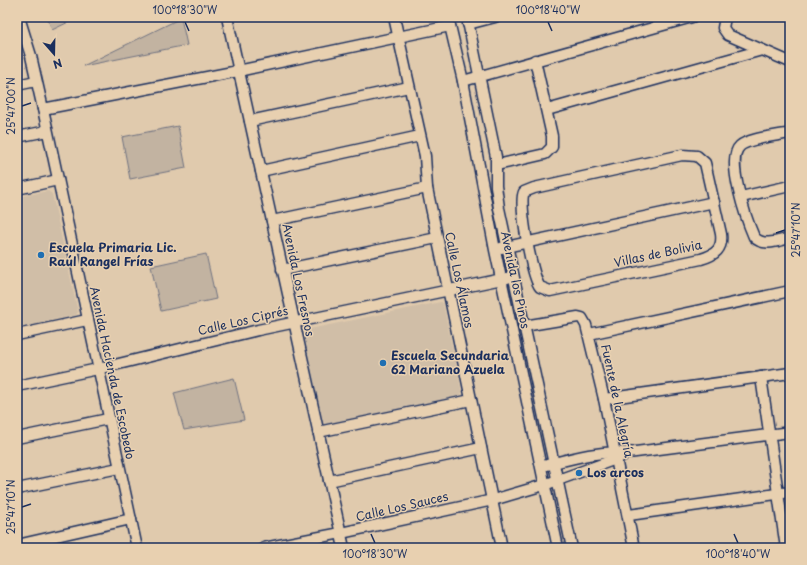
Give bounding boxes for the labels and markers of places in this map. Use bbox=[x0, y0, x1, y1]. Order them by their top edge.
place label: Escuela Primaria Lic. Raúl Rangel Frías bbox=[49, 238, 177, 270]
marker: Escuela Primaria Lic. Raúl Rangel Frías bbox=[36, 250, 46, 260]
place label: Escuela Secundaria 62 Mariano Azuela bbox=[391, 346, 510, 378]
marker: Escuela Secundaria 62 Mariano Azuela bbox=[378, 358, 388, 368]
place label: Los arcos bbox=[587, 463, 644, 481]
marker: Los arcos bbox=[574, 468, 584, 478]

